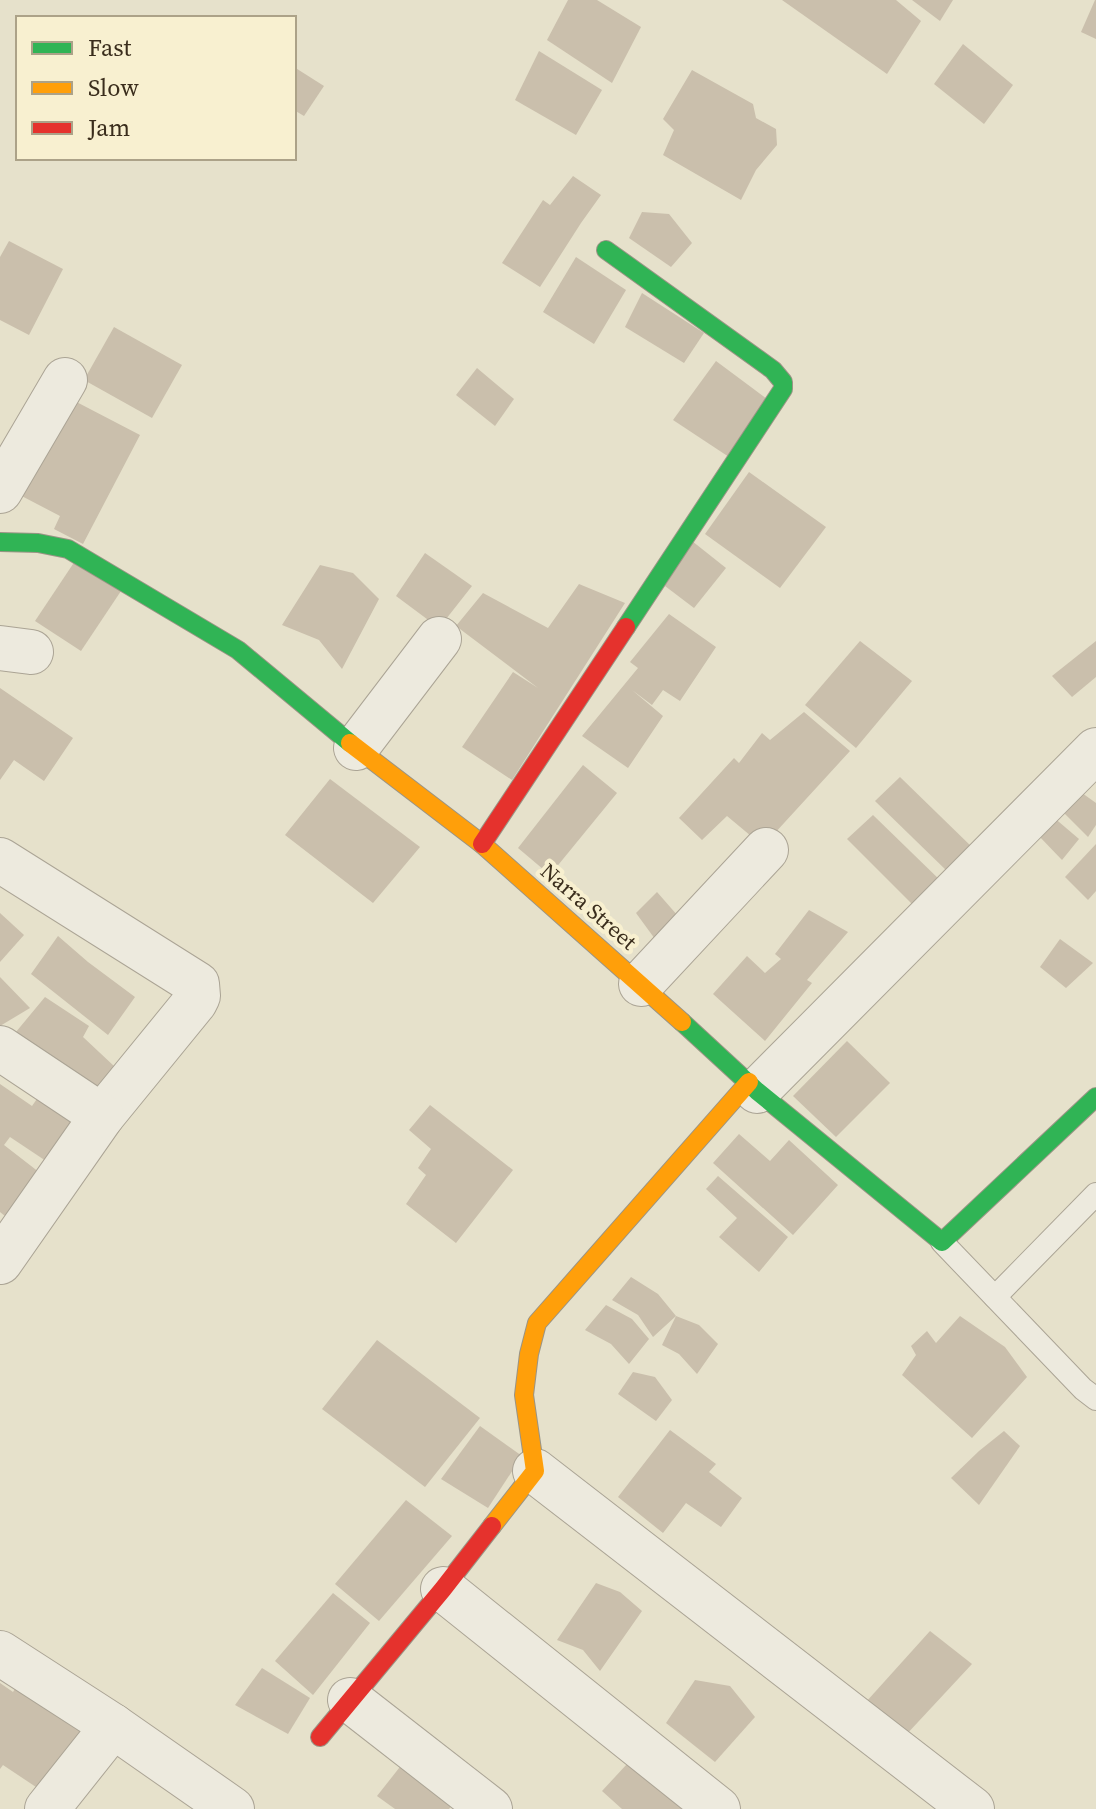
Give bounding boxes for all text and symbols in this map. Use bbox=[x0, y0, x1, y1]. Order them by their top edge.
legend bbox=[16, 16, 296, 160]
text: Fast bbox=[88, 31, 132, 64]
text: Slow bbox=[88, 71, 139, 104]
text: Jam bbox=[87, 111, 130, 144]
street label: Narra Street bbox=[534, 856, 644, 957]

